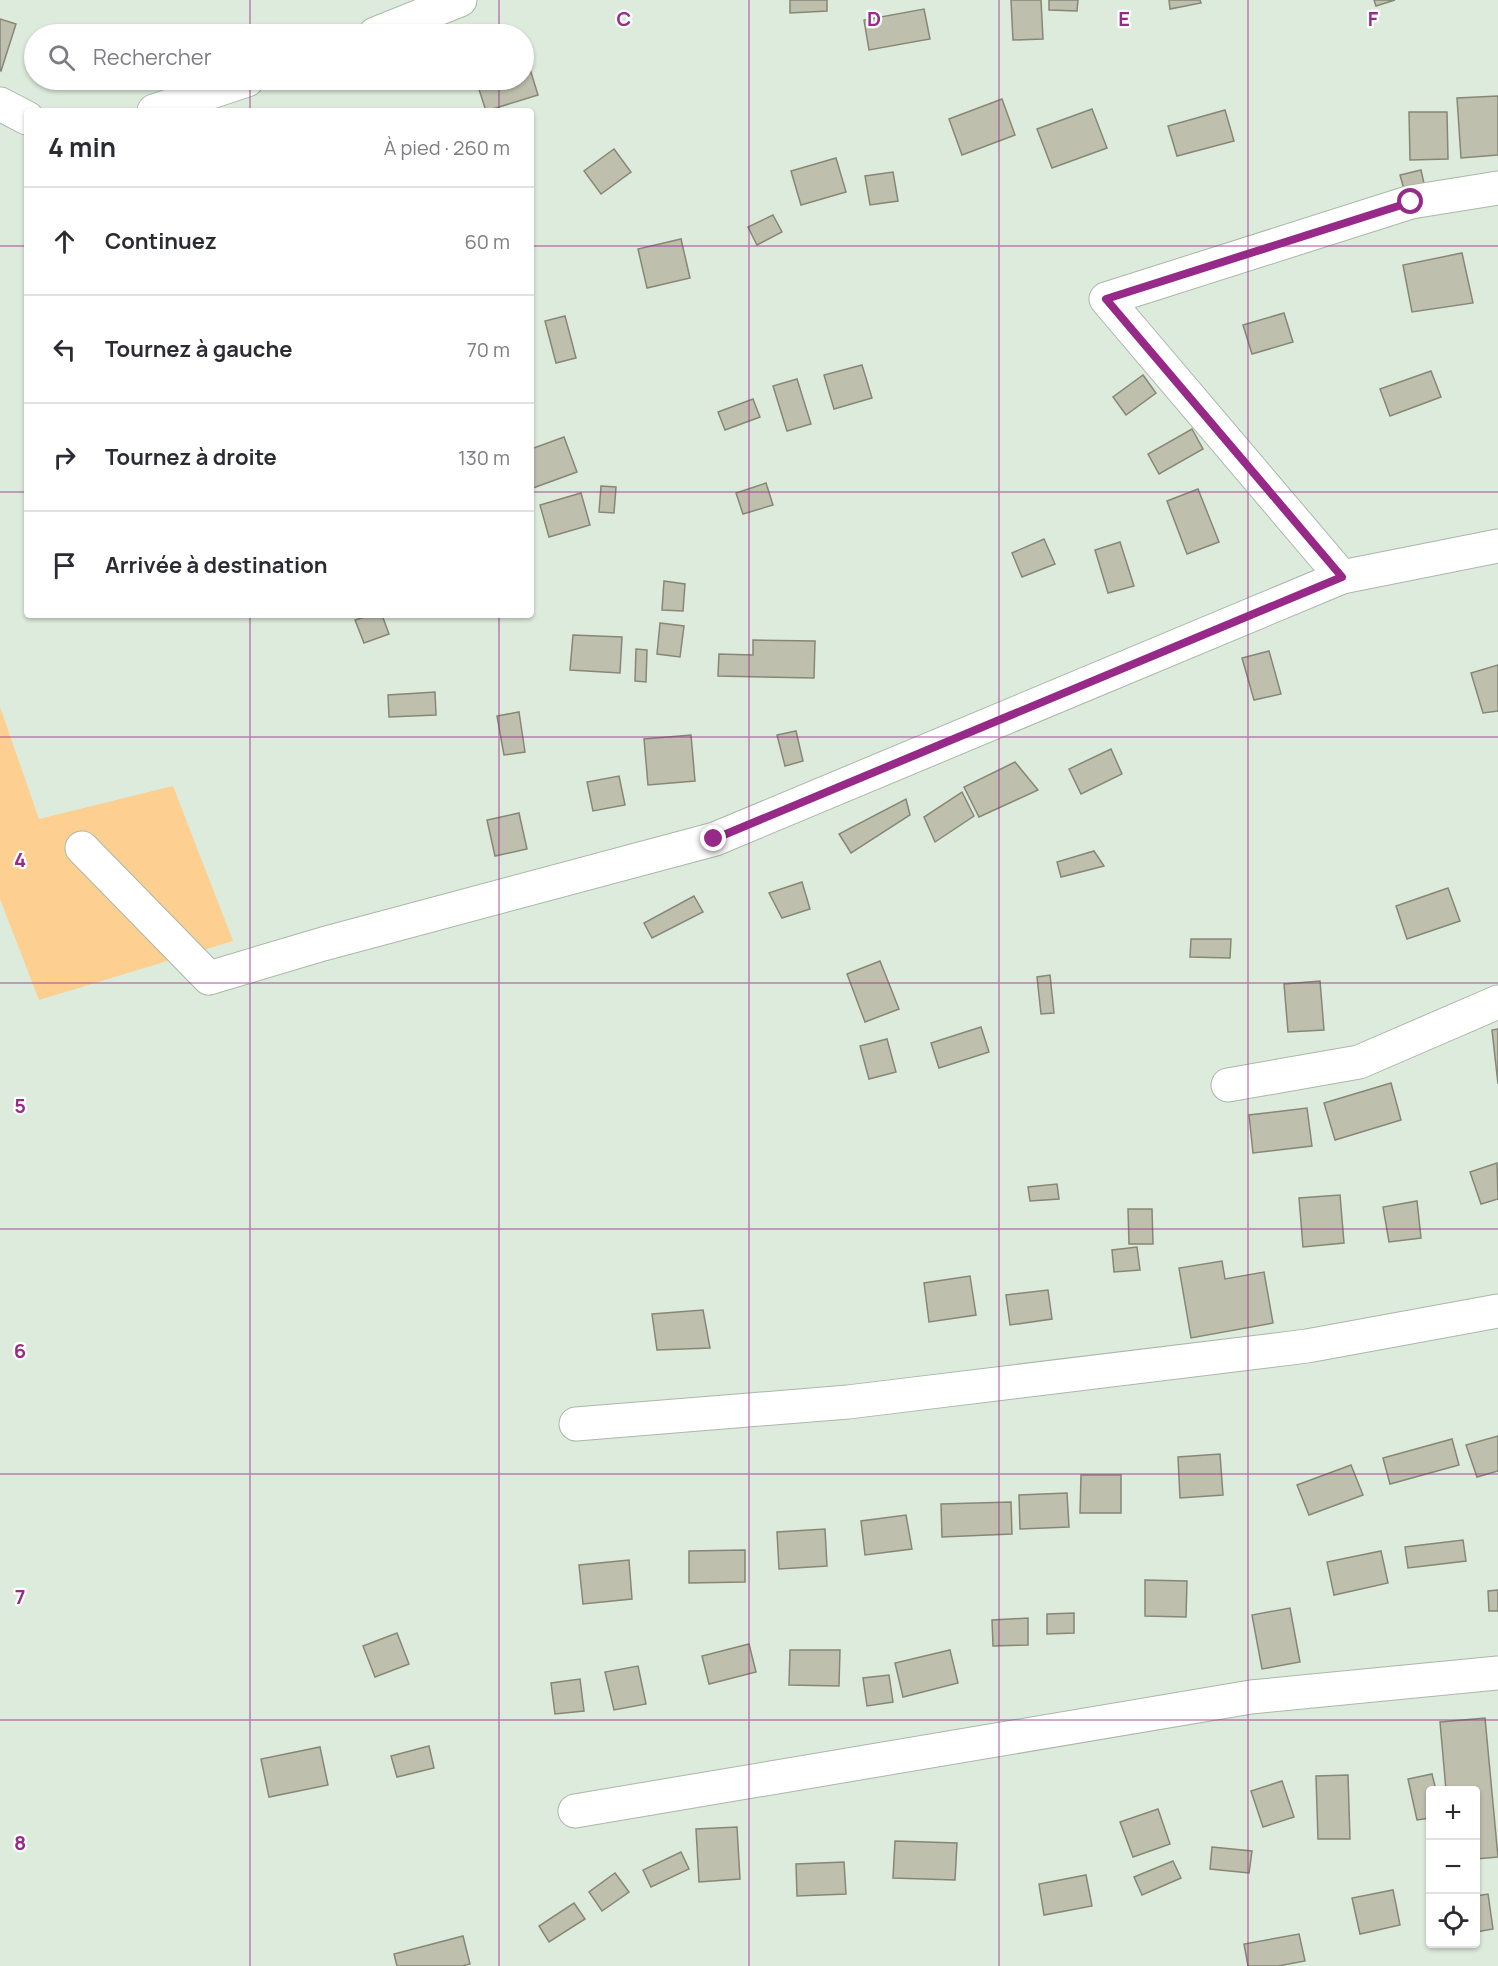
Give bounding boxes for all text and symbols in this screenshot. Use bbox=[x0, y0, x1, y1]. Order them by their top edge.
text: C bbox=[617, 5, 631, 32]
text: D bbox=[867, 5, 881, 32]
text: E bbox=[1118, 5, 1130, 32]
text: F bbox=[1368, 5, 1379, 32]
search box bbox=[24, 24, 534, 90]
icon: search bbox=[45, 41, 78, 74]
text: Rechercher bbox=[93, 42, 212, 72]
text: 4 min bbox=[48, 129, 116, 165]
text: À pied · 260 m bbox=[384, 134, 510, 161]
route start bbox=[1397, 188, 1423, 214]
icon: ahead bbox=[48, 225, 81, 258]
text: Continuez bbox=[105, 226, 217, 256]
text: 60 m bbox=[464, 228, 510, 255]
icon: left bbox=[48, 333, 81, 366]
text: Tournez à gauche bbox=[105, 334, 292, 364]
text: 70 m bbox=[467, 336, 510, 363]
icon: right bbox=[48, 441, 81, 474]
text: Tournez à droite bbox=[105, 442, 277, 472]
text: 130 m bbox=[458, 444, 510, 471]
icon: arrive bbox=[48, 549, 81, 582]
text: Arrivée à destination bbox=[105, 550, 328, 580]
route end bbox=[700, 825, 726, 851]
text: 4 bbox=[14, 846, 26, 873]
text: 5 bbox=[14, 1092, 26, 1119]
text: 6 bbox=[14, 1337, 26, 1364]
text: 7 bbox=[15, 1583, 25, 1610]
map controls bbox=[1426, 1786, 1480, 1948]
button: + bbox=[1426, 1786, 1480, 1840]
text: 8 bbox=[14, 1829, 26, 1856]
button: − bbox=[1426, 1840, 1480, 1894]
button: locate bbox=[1426, 1894, 1480, 1948]

